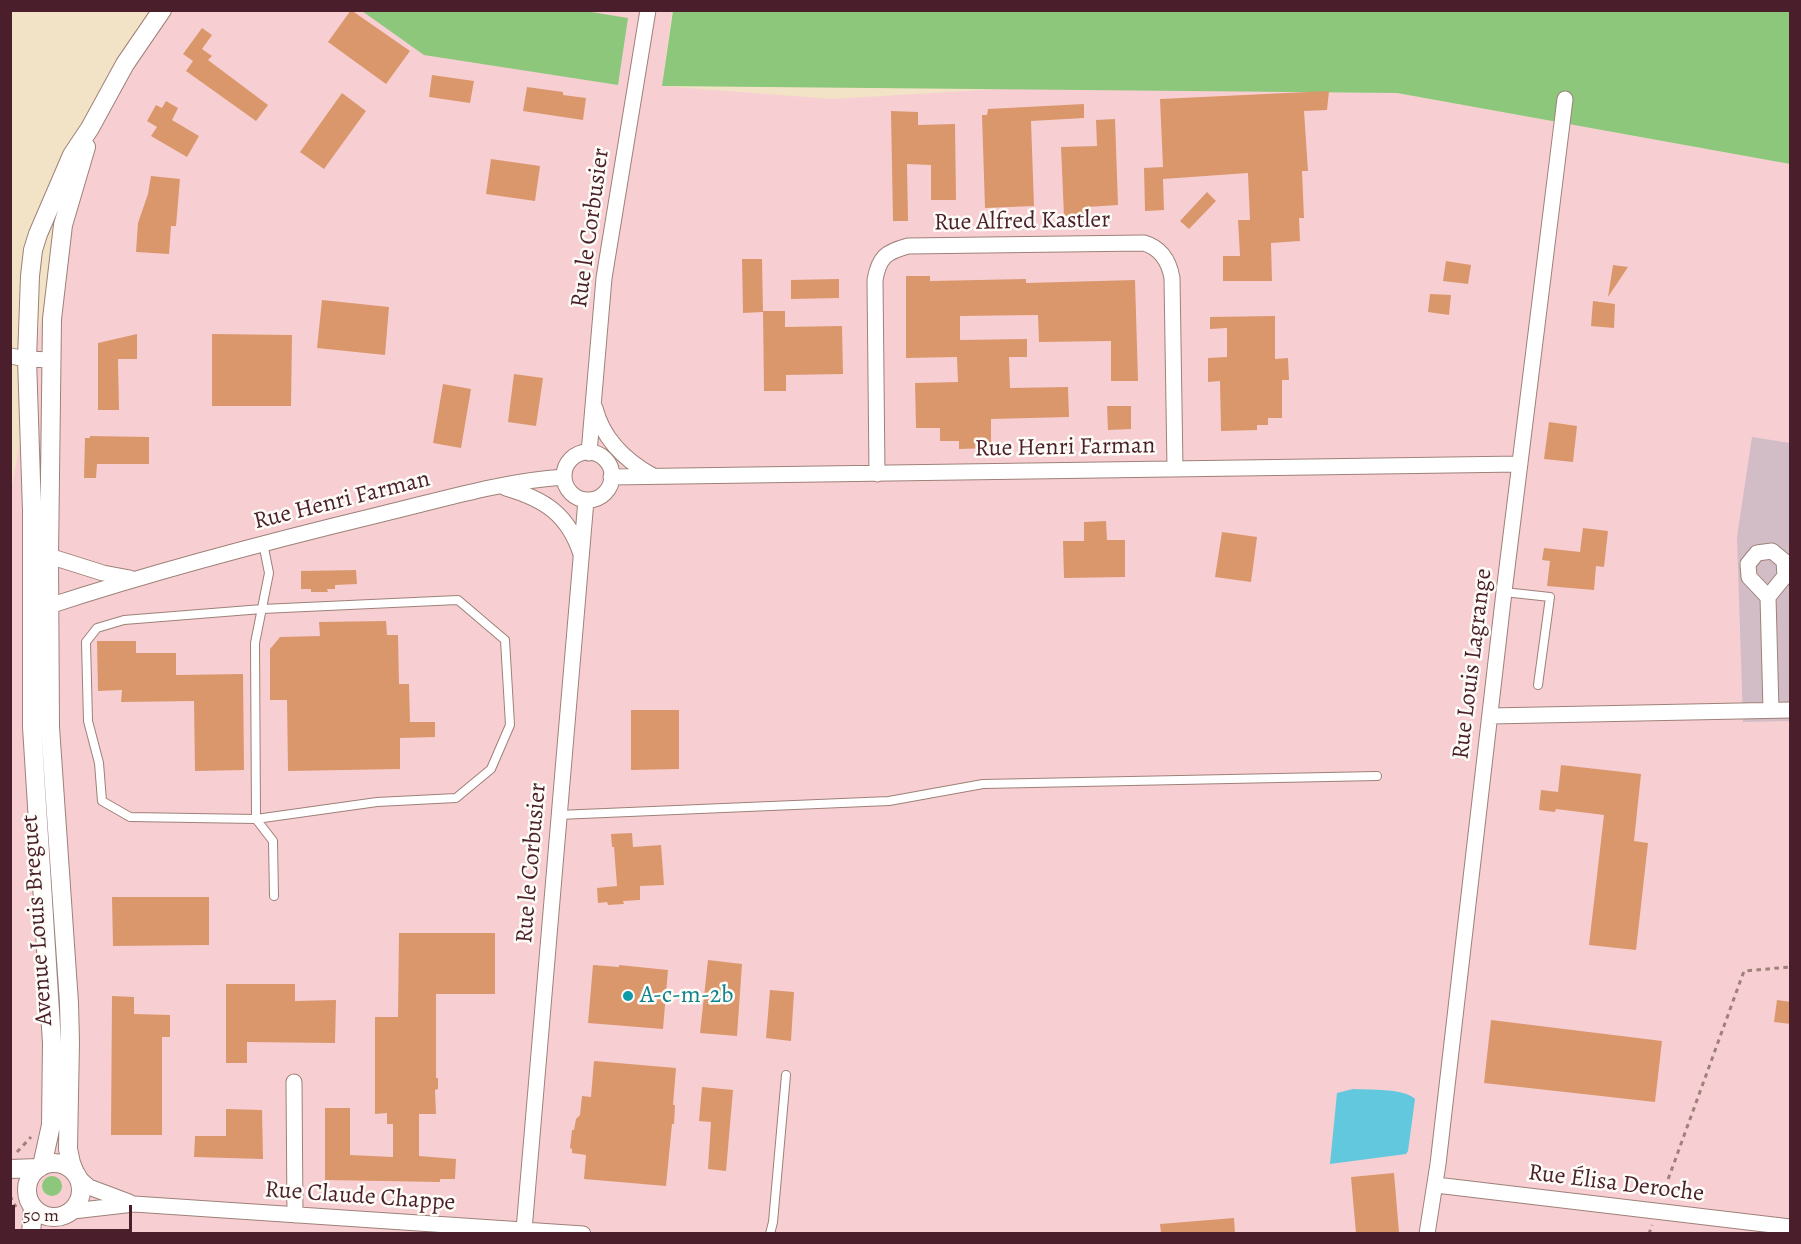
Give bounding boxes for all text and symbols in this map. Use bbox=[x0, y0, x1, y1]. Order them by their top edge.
street label: Rue le Corbusier bbox=[566, 146, 616, 310]
street label: Rue Alfred Kastler bbox=[934, 206, 1110, 238]
street label: Rue Henri Farman bbox=[974, 432, 1156, 464]
street label: Rue Henri Farman bbox=[251, 465, 433, 537]
street label: Rue Louis Lagrange bbox=[1447, 567, 1499, 761]
street label: Rue le Corbusier bbox=[511, 782, 553, 944]
street label: Avenue Louis Breguet bbox=[16, 813, 60, 1027]
place label: A-c-m-2b bbox=[640, 982, 733, 1010]
marker: A-c-m-2b bbox=[621, 989, 635, 1003]
street label: Rue Élisa Deroche bbox=[1526, 1159, 1706, 1209]
street label: Rue Claude Chappe bbox=[264, 1176, 456, 1218]
scale bar bbox=[15, 1193, 135, 1231]
text: 50 m bbox=[23, 1203, 59, 1227]

